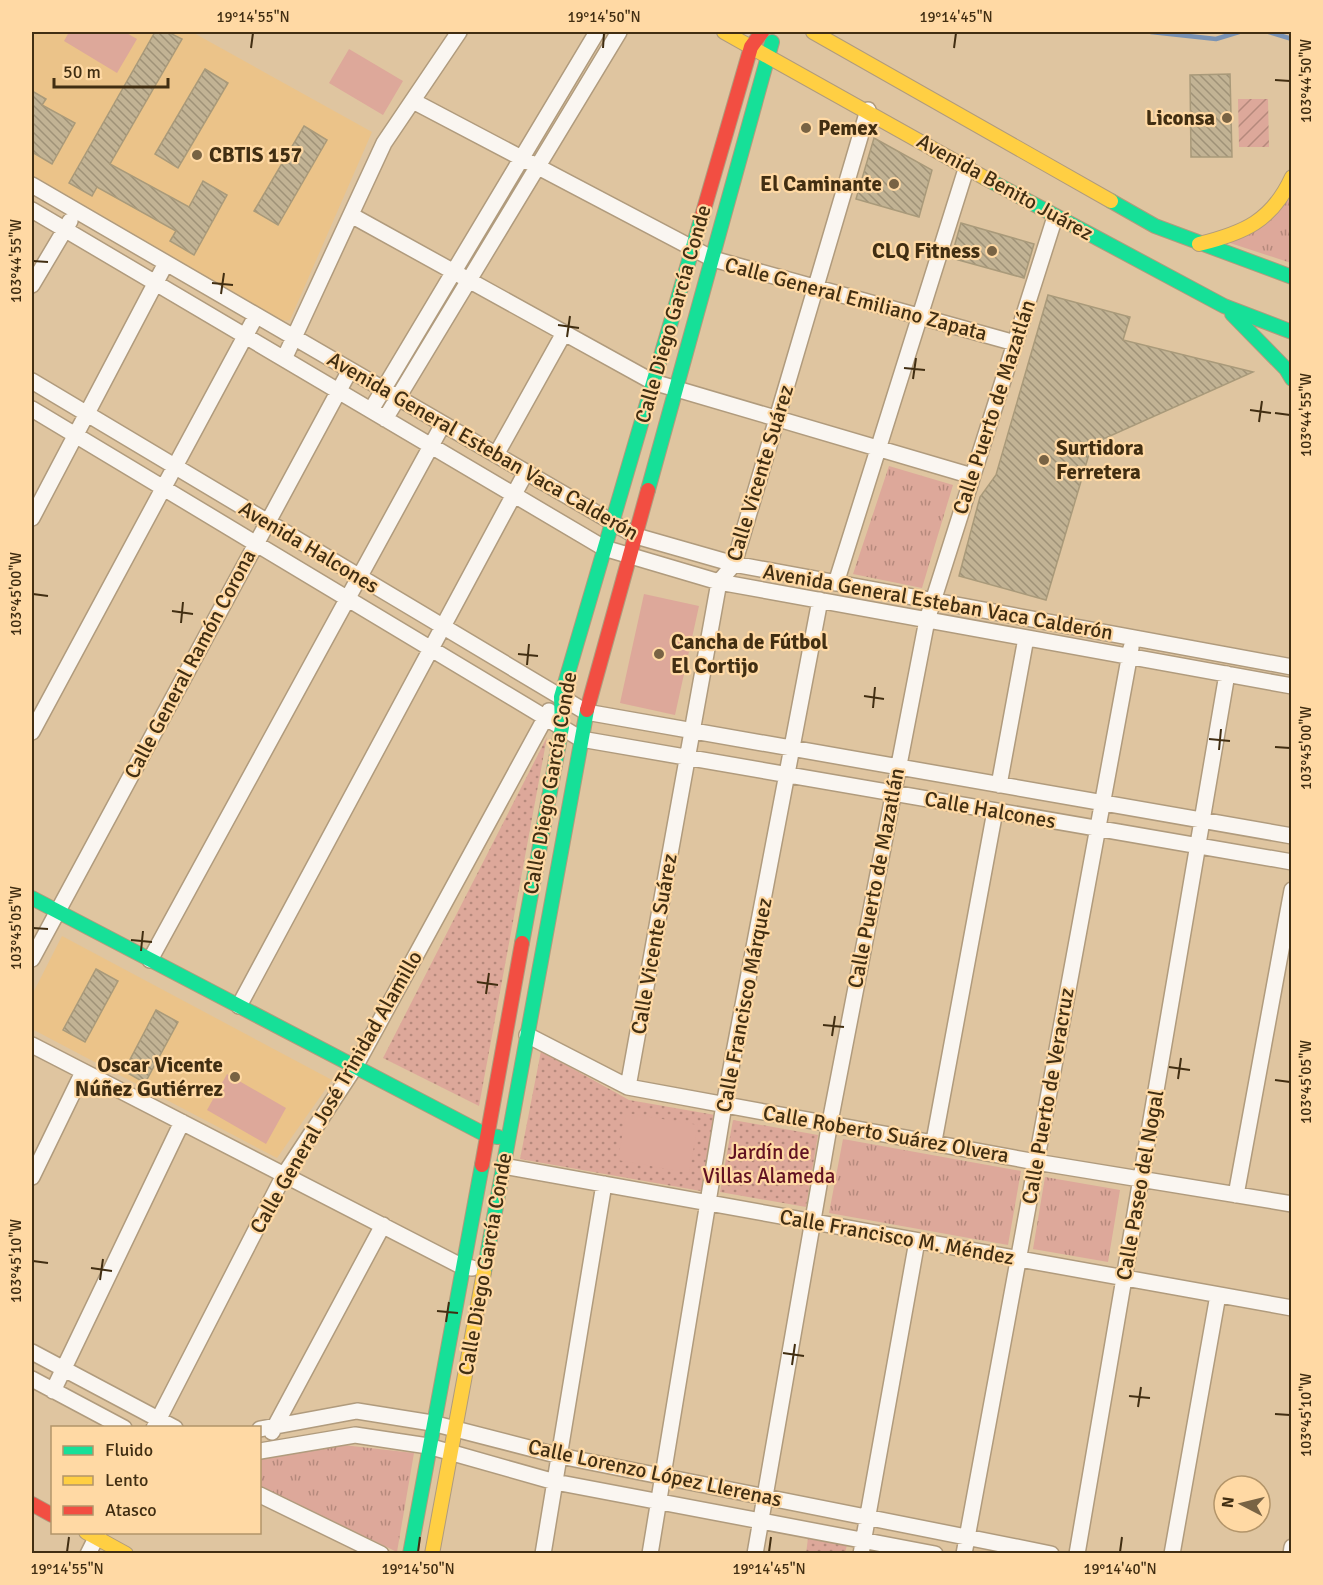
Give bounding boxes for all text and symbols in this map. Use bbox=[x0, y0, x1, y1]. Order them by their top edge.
text: 19°14'55"N bbox=[216, 8, 290, 26]
text: 19°14'50"N bbox=[567, 8, 641, 26]
text: 19°14'45"N bbox=[919, 8, 993, 26]
text: 103°44'50"W bbox=[1297, 39, 1315, 123]
scale bar bbox=[54, 51, 168, 89]
text: 50 m bbox=[63, 61, 101, 83]
place label: Liconsa bbox=[1146, 105, 1215, 131]
marker: Liconsa bbox=[1220, 111, 1234, 125]
place label: Pemex bbox=[818, 115, 879, 141]
marker: Pemex bbox=[799, 121, 813, 135]
street label: Avenida Benito Juárez bbox=[912, 128, 1098, 246]
place label: CBTIS 157 bbox=[209, 142, 302, 168]
marker: CBTIS 157 bbox=[190, 148, 204, 162]
place label: El Caminante bbox=[760, 171, 882, 197]
marker: El Caminante bbox=[887, 177, 901, 191]
street label: Calle Diego García Conde bbox=[629, 202, 717, 426]
text: 103°44'55"W bbox=[7, 219, 25, 303]
place label: CLQ Fitness bbox=[872, 238, 980, 264]
marker: CLQ Fitness bbox=[985, 244, 999, 258]
street label: Calle General Emiliano Zapata bbox=[722, 251, 990, 347]
street label: Calle Puerto de Mazatlán bbox=[947, 296, 1041, 518]
street label: Avenida General Esteban Vaca Calderón bbox=[323, 346, 643, 546]
text: 103°44'55"W bbox=[1297, 373, 1315, 457]
street label: Calle Vicente Suárez bbox=[721, 382, 799, 564]
place label: Surtidora Ferretera bbox=[1056, 435, 1144, 485]
marker: Surtidora Ferretera bbox=[1037, 453, 1051, 467]
street label: Avenida Halcones bbox=[234, 495, 384, 599]
street label: Calle General Ramón Corona bbox=[118, 545, 262, 783]
text: 103°45'00"W bbox=[7, 552, 25, 636]
street label: Avenida General Esteban Vaca Calderón bbox=[761, 558, 1115, 646]
place label: Cancha de Fútbol El Cortijo bbox=[671, 629, 828, 679]
marker: Cancha de Fútbol El Cortijo bbox=[652, 647, 666, 661]
street label: Calle Diego García Conde bbox=[518, 670, 582, 896]
text: 103°45'00"W bbox=[1297, 706, 1315, 790]
street label: Calle Puerto de Mazatlán bbox=[842, 766, 910, 990]
street label: Calle Halcones bbox=[922, 786, 1058, 834]
street label: Calle Vicente Suárez bbox=[625, 852, 683, 1036]
text: 103°45'05"W bbox=[7, 886, 25, 970]
street label: Calle Francisco Márquez bbox=[710, 895, 778, 1115]
street label: Calle General José Trinidad Alamillo bbox=[244, 946, 428, 1238]
street label: Calle Puerto de Veracruz bbox=[1016, 986, 1080, 1206]
text: 103°45'05"W bbox=[1297, 1040, 1315, 1124]
place label: Oscar Vicente Núñez Gutiérrez bbox=[75, 1052, 223, 1102]
marker: Oscar Vicente Núñez Gutiérrez bbox=[228, 1070, 242, 1084]
street label: Calle Paseo del Nogal bbox=[1110, 1088, 1170, 1282]
street label: Calle Roberto Suárez Olvera bbox=[761, 1100, 1011, 1168]
park label: Jardín de Villas Alameda bbox=[703, 1139, 835, 1189]
street label: Calle Diego García Conde bbox=[453, 1151, 517, 1377]
street label: Calle Francisco M. Méndez bbox=[778, 1204, 1016, 1270]
text: 103°45'10"W bbox=[7, 1219, 25, 1303]
text: 103°45'10"W bbox=[1297, 1373, 1315, 1457]
legend bbox=[51, 1426, 261, 1534]
street label: Calle Lorenzo López Llerenas bbox=[526, 1433, 784, 1513]
text: Fluido bbox=[105, 1439, 153, 1461]
text: Lento bbox=[105, 1469, 148, 1491]
north arrow bbox=[1212, 1474, 1272, 1534]
text: N bbox=[1218, 1496, 1239, 1509]
text: Atasco bbox=[105, 1499, 157, 1521]
text: 19°14'55"N bbox=[30, 1560, 104, 1578]
text: 19°14'50"N bbox=[381, 1560, 455, 1578]
text: 19°14'45"N bbox=[732, 1560, 806, 1578]
text: 19°14'40"N bbox=[1083, 1560, 1157, 1578]

